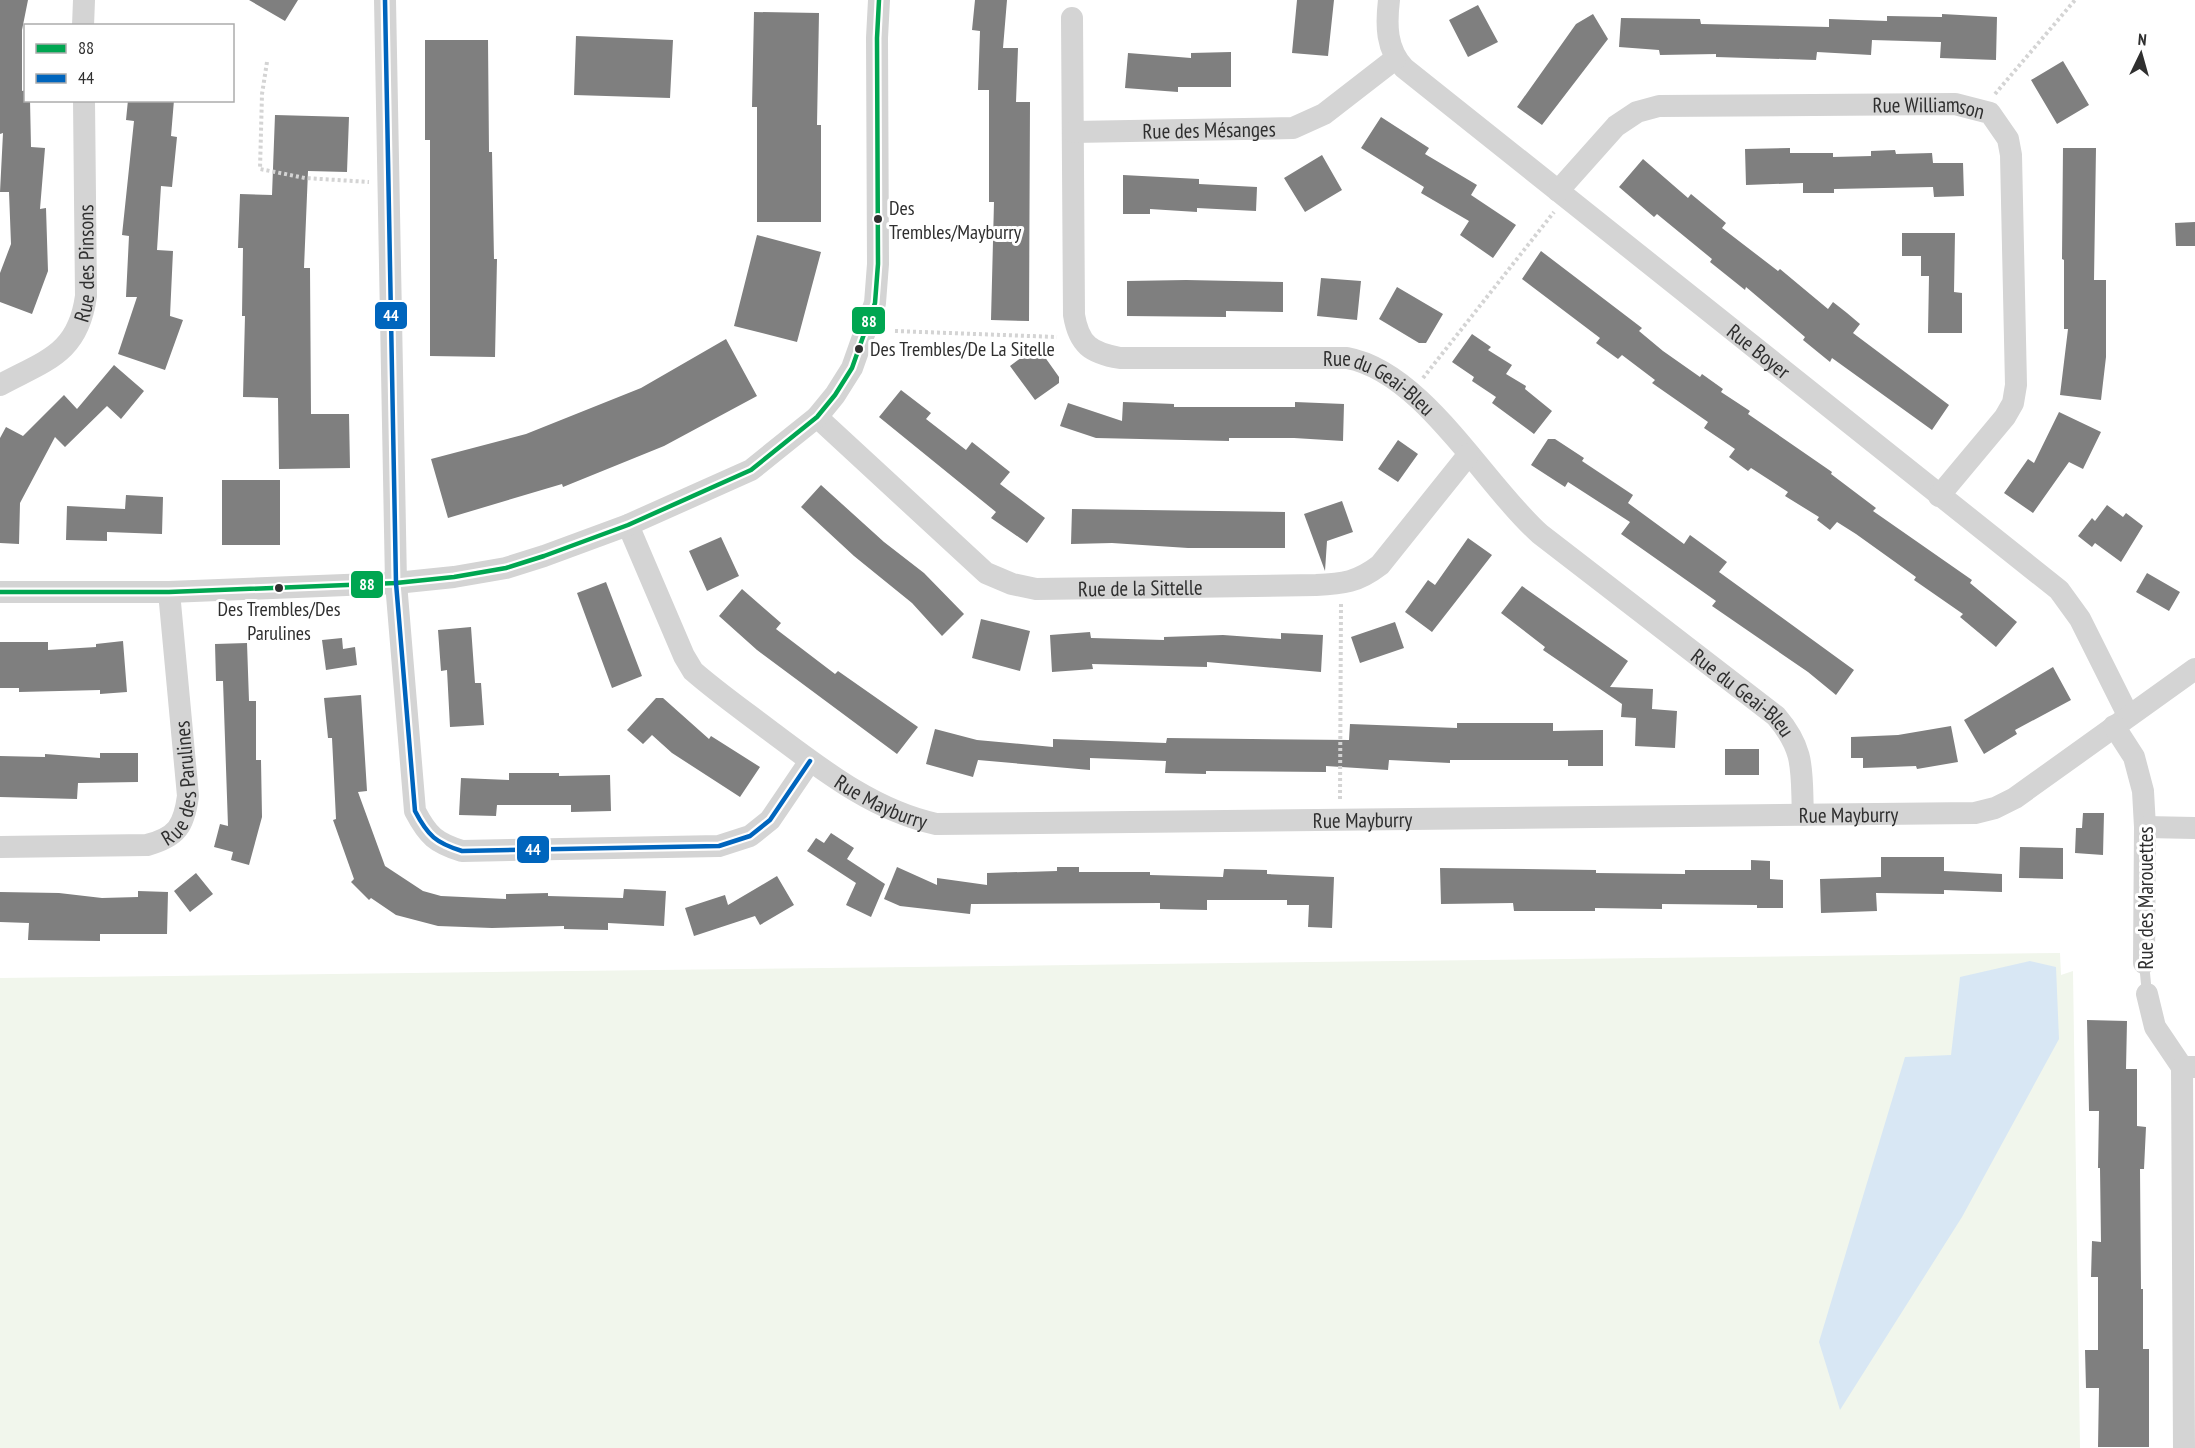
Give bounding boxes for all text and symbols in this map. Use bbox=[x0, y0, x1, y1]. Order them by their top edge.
legend bbox=[24, 24, 234, 102]
north arrow bbox=[2111, 24, 2171, 84]
text: N bbox=[2137, 29, 2147, 49]
text: 88 bbox=[78, 36, 94, 59]
text: 44 bbox=[78, 66, 94, 89]
street label: Rue Williamson bbox=[1872, 90, 1988, 125]
street label: Rue des Mésanges bbox=[1142, 115, 1276, 144]
place label: Des Trembles/Mayburry bbox=[889, 195, 1022, 245]
street label: Rue des Pinsons bbox=[67, 204, 100, 325]
marker: Des Trembles/Mayburry bbox=[872, 213, 884, 225]
line badge: 44 bbox=[374, 301, 408, 330]
text: 44 bbox=[383, 305, 399, 325]
line badge: 88 bbox=[851, 306, 886, 335]
text: 88 bbox=[861, 311, 877, 331]
street label: Rue Boyer bbox=[1722, 317, 1796, 384]
place label: Des Trembles/De La Sitelle bbox=[870, 336, 1055, 362]
marker: Des Trembles/De La Sitelle bbox=[853, 343, 865, 355]
street label: Rue du Geai-Bleu bbox=[1323, 345, 1441, 421]
line badge: 88 bbox=[350, 570, 384, 599]
street label: Rue de la Sittelle bbox=[1078, 573, 1203, 602]
text: 88 bbox=[359, 574, 375, 594]
marker: Des Trembles/Des Parulines bbox=[273, 582, 285, 594]
place label: Des Trembles/Des Parulines bbox=[217, 596, 341, 646]
street label: Rue du Geai-Bleu bbox=[1686, 642, 1801, 742]
street label: Rue des Parulines bbox=[156, 720, 202, 851]
street label: Rue Mayburry bbox=[830, 768, 930, 835]
street label: Rue Mayburry bbox=[1799, 800, 1899, 828]
street label: Rue Mayburry bbox=[1313, 805, 1413, 834]
street label: Rue des Marouettes bbox=[2132, 826, 2159, 970]
line badge: 44 bbox=[516, 835, 550, 864]
text: 44 bbox=[525, 839, 541, 859]

